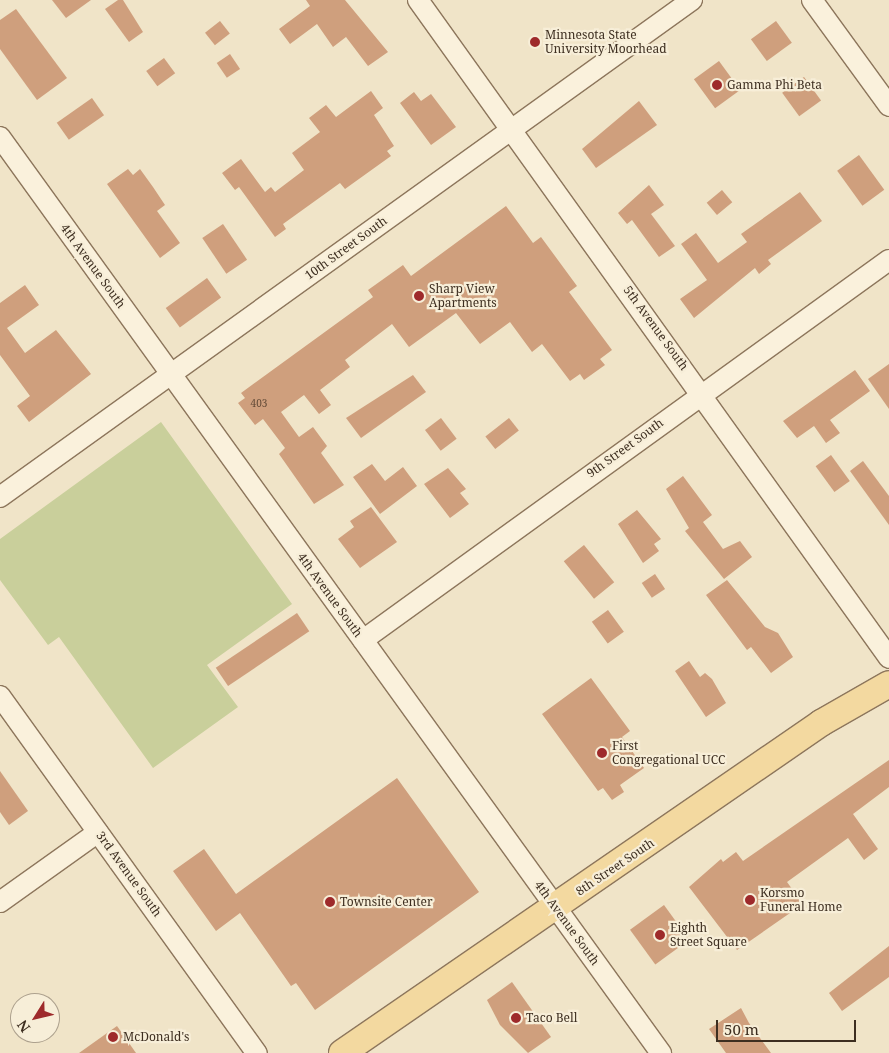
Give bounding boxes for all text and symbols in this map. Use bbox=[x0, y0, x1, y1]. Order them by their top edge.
place label: Minnesota State University Moorhead bbox=[545, 28, 666, 56]
marker: Minnesota State University Moorhead bbox=[529, 36, 541, 48]
place label: Gamma Phi Beta bbox=[727, 78, 822, 92]
marker: Gamma Phi Beta bbox=[711, 79, 723, 91]
street label: 10th Street South bbox=[302, 213, 390, 283]
street label: 4th Avenue South bbox=[58, 221, 128, 311]
place label: Sharp View Apartments bbox=[429, 282, 497, 310]
street label: 5th Avenue South bbox=[621, 283, 691, 373]
marker: Sharp View Apartments bbox=[413, 290, 425, 302]
house number: 403 bbox=[251, 398, 267, 410]
street label: 9th Street South bbox=[584, 415, 666, 481]
street label: 4th Avenue South bbox=[295, 550, 365, 640]
place label: First Congregational UCC bbox=[612, 739, 725, 767]
marker: First Congregational UCC bbox=[596, 747, 608, 759]
street label: 3rd Avenue South bbox=[93, 829, 165, 919]
street label: 8th Street South bbox=[573, 836, 657, 898]
street label: 4th Avenue South bbox=[532, 878, 602, 968]
place label: Korsmo Funeral Home bbox=[760, 886, 842, 914]
marker: Korsmo Funeral Home bbox=[744, 894, 756, 906]
place label: Townsite Center bbox=[340, 895, 433, 909]
marker: Townsite Center bbox=[324, 896, 336, 908]
place label: Eighth Street Square bbox=[670, 921, 747, 949]
marker: Eighth Street Square bbox=[654, 929, 666, 941]
north arrow bbox=[10, 993, 60, 1043]
scale bar bbox=[719, 1010, 859, 1042]
place label: Taco Bell bbox=[526, 1011, 577, 1025]
marker: Taco Bell bbox=[510, 1012, 522, 1024]
text: N bbox=[12, 1016, 34, 1037]
text: 50 m bbox=[724, 1019, 759, 1039]
place label: McDonald's bbox=[123, 1030, 189, 1044]
marker: McDonald's bbox=[107, 1031, 119, 1043]

